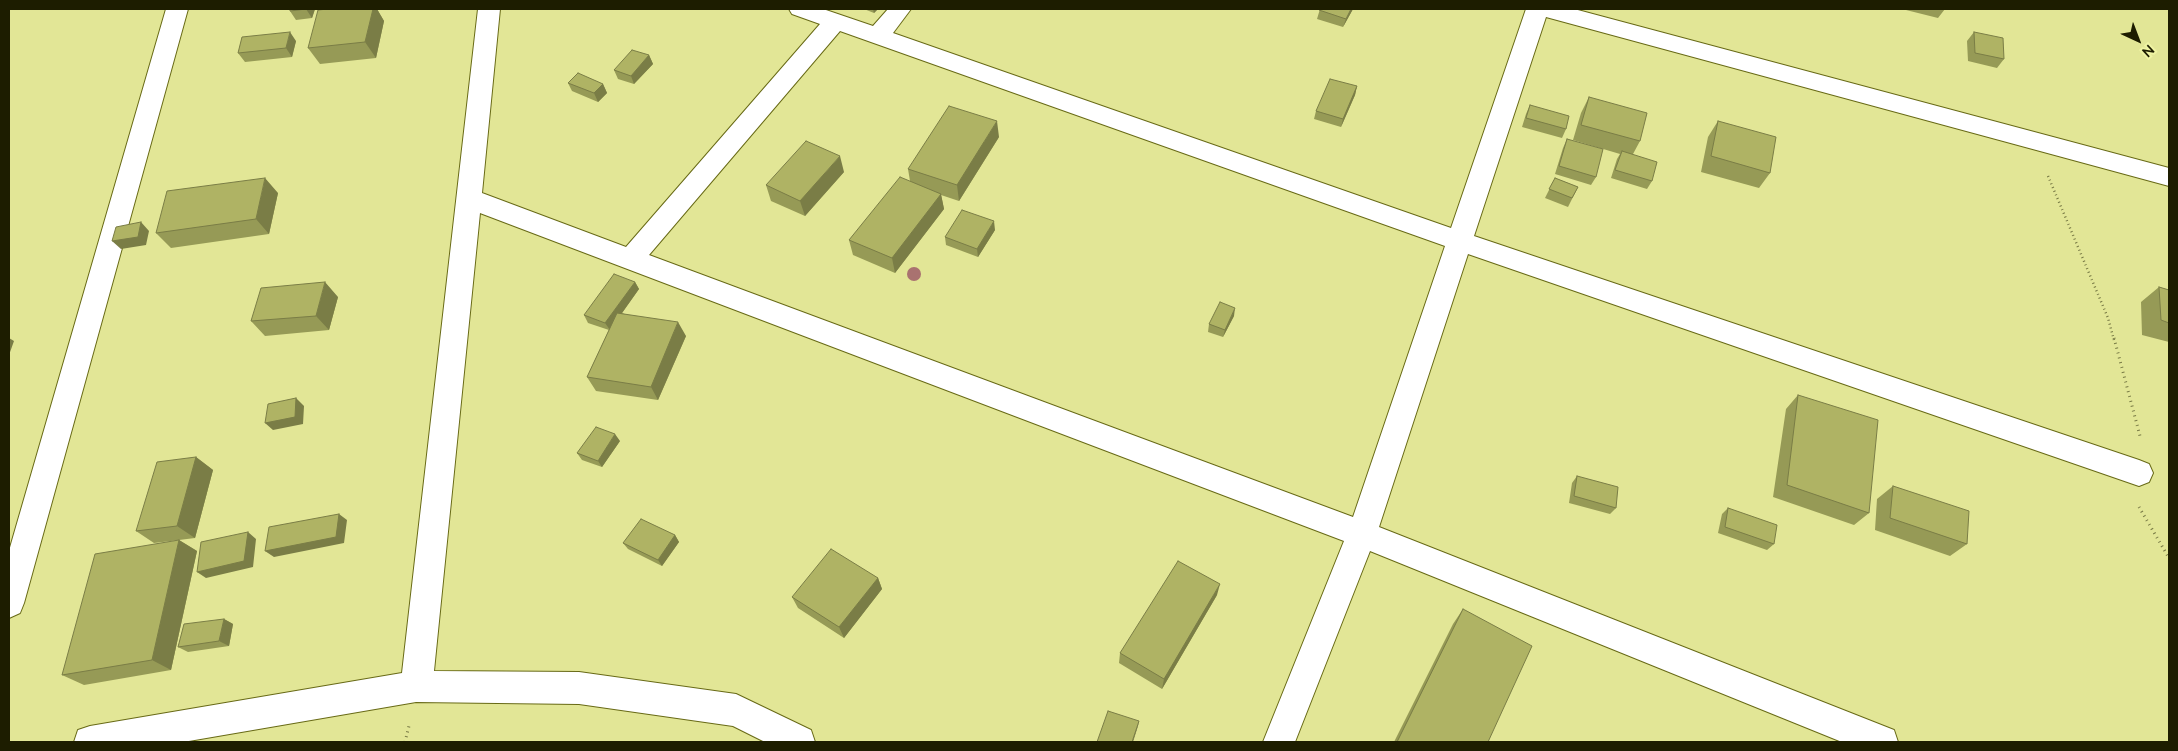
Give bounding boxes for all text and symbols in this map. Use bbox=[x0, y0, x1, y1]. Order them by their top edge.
north arrow bbox=[2113, 15, 2163, 65]
text: N bbox=[2138, 41, 2158, 61]

